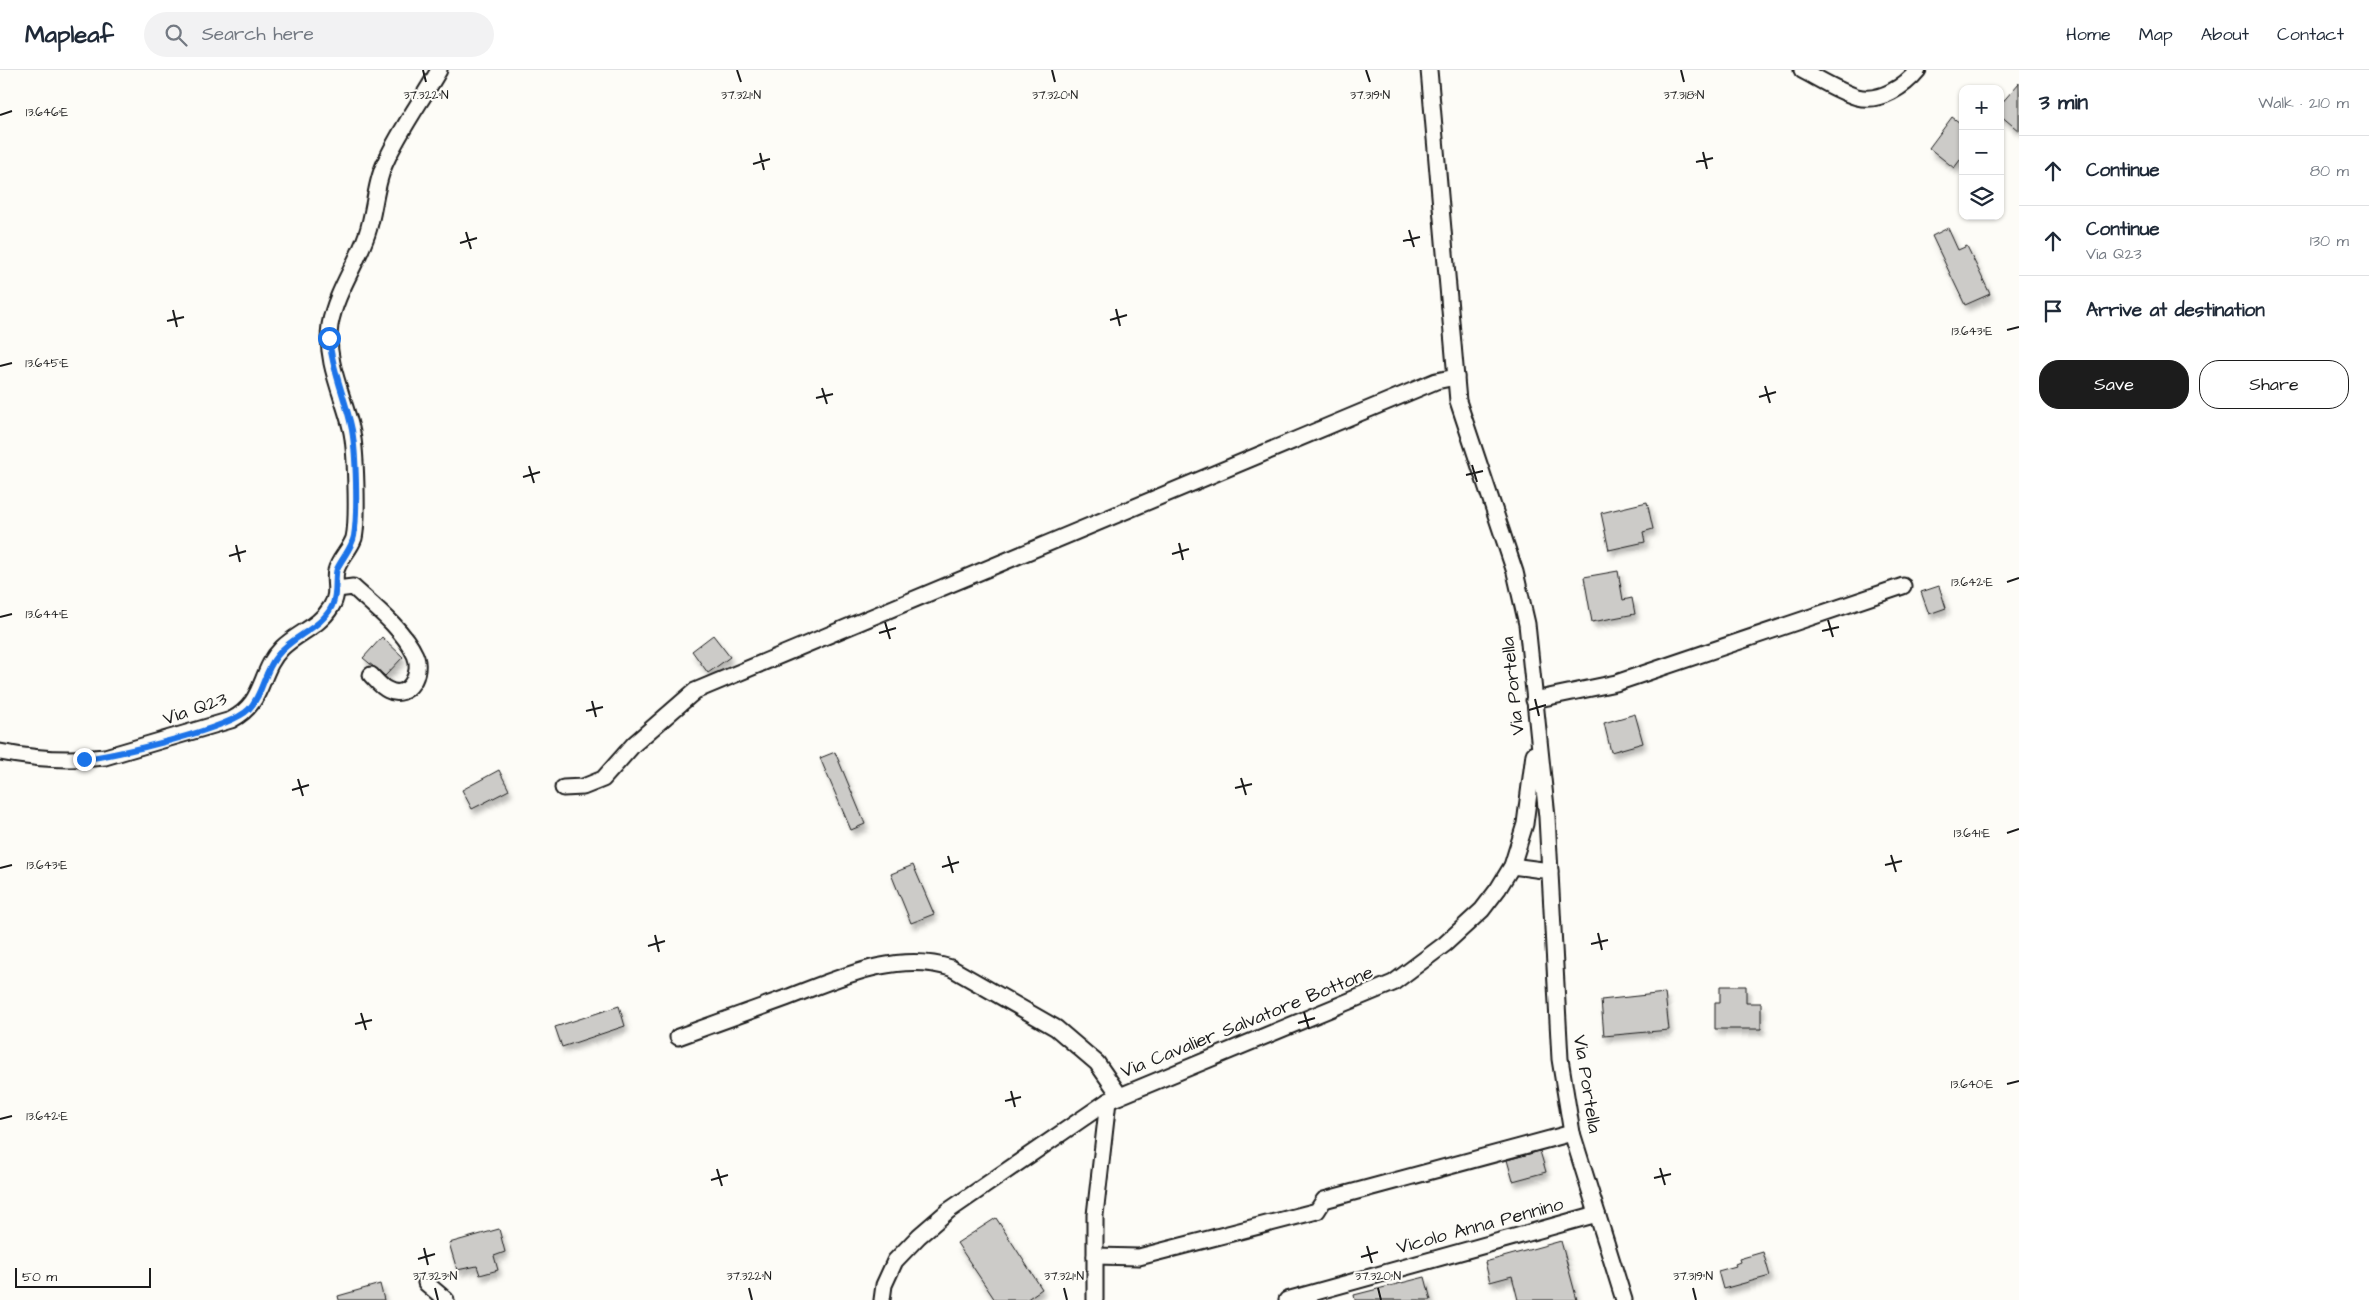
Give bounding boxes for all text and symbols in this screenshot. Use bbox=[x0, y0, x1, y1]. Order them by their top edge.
search box bbox=[144, 12, 494, 57]
text: Mapleaf bbox=[25, 18, 114, 52]
icon: search bbox=[162, 21, 190, 49]
text: Search here bbox=[202, 21, 314, 48]
text: Home bbox=[2066, 22, 2111, 47]
text: Map bbox=[2139, 22, 2173, 47]
text: About bbox=[2201, 22, 2249, 47]
text: Contact bbox=[2277, 22, 2344, 47]
map controls bbox=[1959, 85, 2004, 220]
button: + bbox=[1959, 85, 2004, 130]
text: 37.322°N bbox=[403, 87, 449, 104]
text: 37.321°N bbox=[721, 87, 761, 104]
text: 37.320°N bbox=[1032, 87, 1078, 104]
text: 37.319°N bbox=[1350, 87, 1390, 104]
text: 37.318°N bbox=[1664, 87, 1705, 104]
text: 3 min bbox=[2039, 88, 2088, 117]
text: Walk · 210 m bbox=[2258, 92, 2349, 114]
text: 13.646°E bbox=[26, 104, 68, 121]
button: − bbox=[1959, 130, 2004, 175]
icon: ahead bbox=[2039, 157, 2067, 185]
text: Continue bbox=[2086, 157, 2160, 184]
text: 80 m bbox=[2310, 160, 2349, 182]
button: layers bbox=[1959, 175, 2004, 220]
text: Continue bbox=[2086, 216, 2160, 243]
icon: ahead bbox=[2039, 227, 2067, 255]
text: 130 m bbox=[2310, 230, 2349, 252]
text: Via Q23 bbox=[2086, 243, 2142, 265]
icon: arrive bbox=[2039, 297, 2067, 325]
text: Arrive at destination bbox=[2086, 297, 2265, 324]
text: 13.643°E bbox=[1952, 323, 1992, 340]
route start bbox=[318, 327, 341, 350]
text: 13.645°E bbox=[25, 355, 69, 372]
button: Save bbox=[2039, 360, 2189, 409]
button: Share bbox=[2199, 360, 2349, 409]
text: 13.642°E bbox=[1951, 574, 1993, 591]
text: 13.644°E bbox=[26, 606, 68, 623]
street label: Via Portella bbox=[1494, 635, 1532, 737]
street label: Via Q23 bbox=[159, 685, 231, 733]
route end bbox=[73, 748, 96, 771]
text: 13.641°E bbox=[1954, 825, 1990, 842]
text: 13.643°E bbox=[27, 857, 67, 874]
street label: Via Cavalier Salvatore Bottone bbox=[1117, 959, 1377, 1085]
street label: Via Portella bbox=[1566, 1033, 1608, 1135]
text: 13.640°E bbox=[1951, 1076, 1993, 1093]
text: 13.642°E bbox=[26, 1108, 68, 1125]
street label: Vicolo Anna Pennino bbox=[1394, 1191, 1567, 1261]
scale bar bbox=[15, 1265, 151, 1288]
text: 50 m bbox=[22, 1267, 57, 1287]
text: 37.323°N bbox=[413, 1268, 458, 1285]
text: 37.322°N bbox=[726, 1268, 772, 1285]
text: 37.321°N bbox=[1044, 1268, 1084, 1285]
text: 37.320°N bbox=[1355, 1268, 1401, 1285]
text: 37.319°N bbox=[1673, 1268, 1713, 1285]

